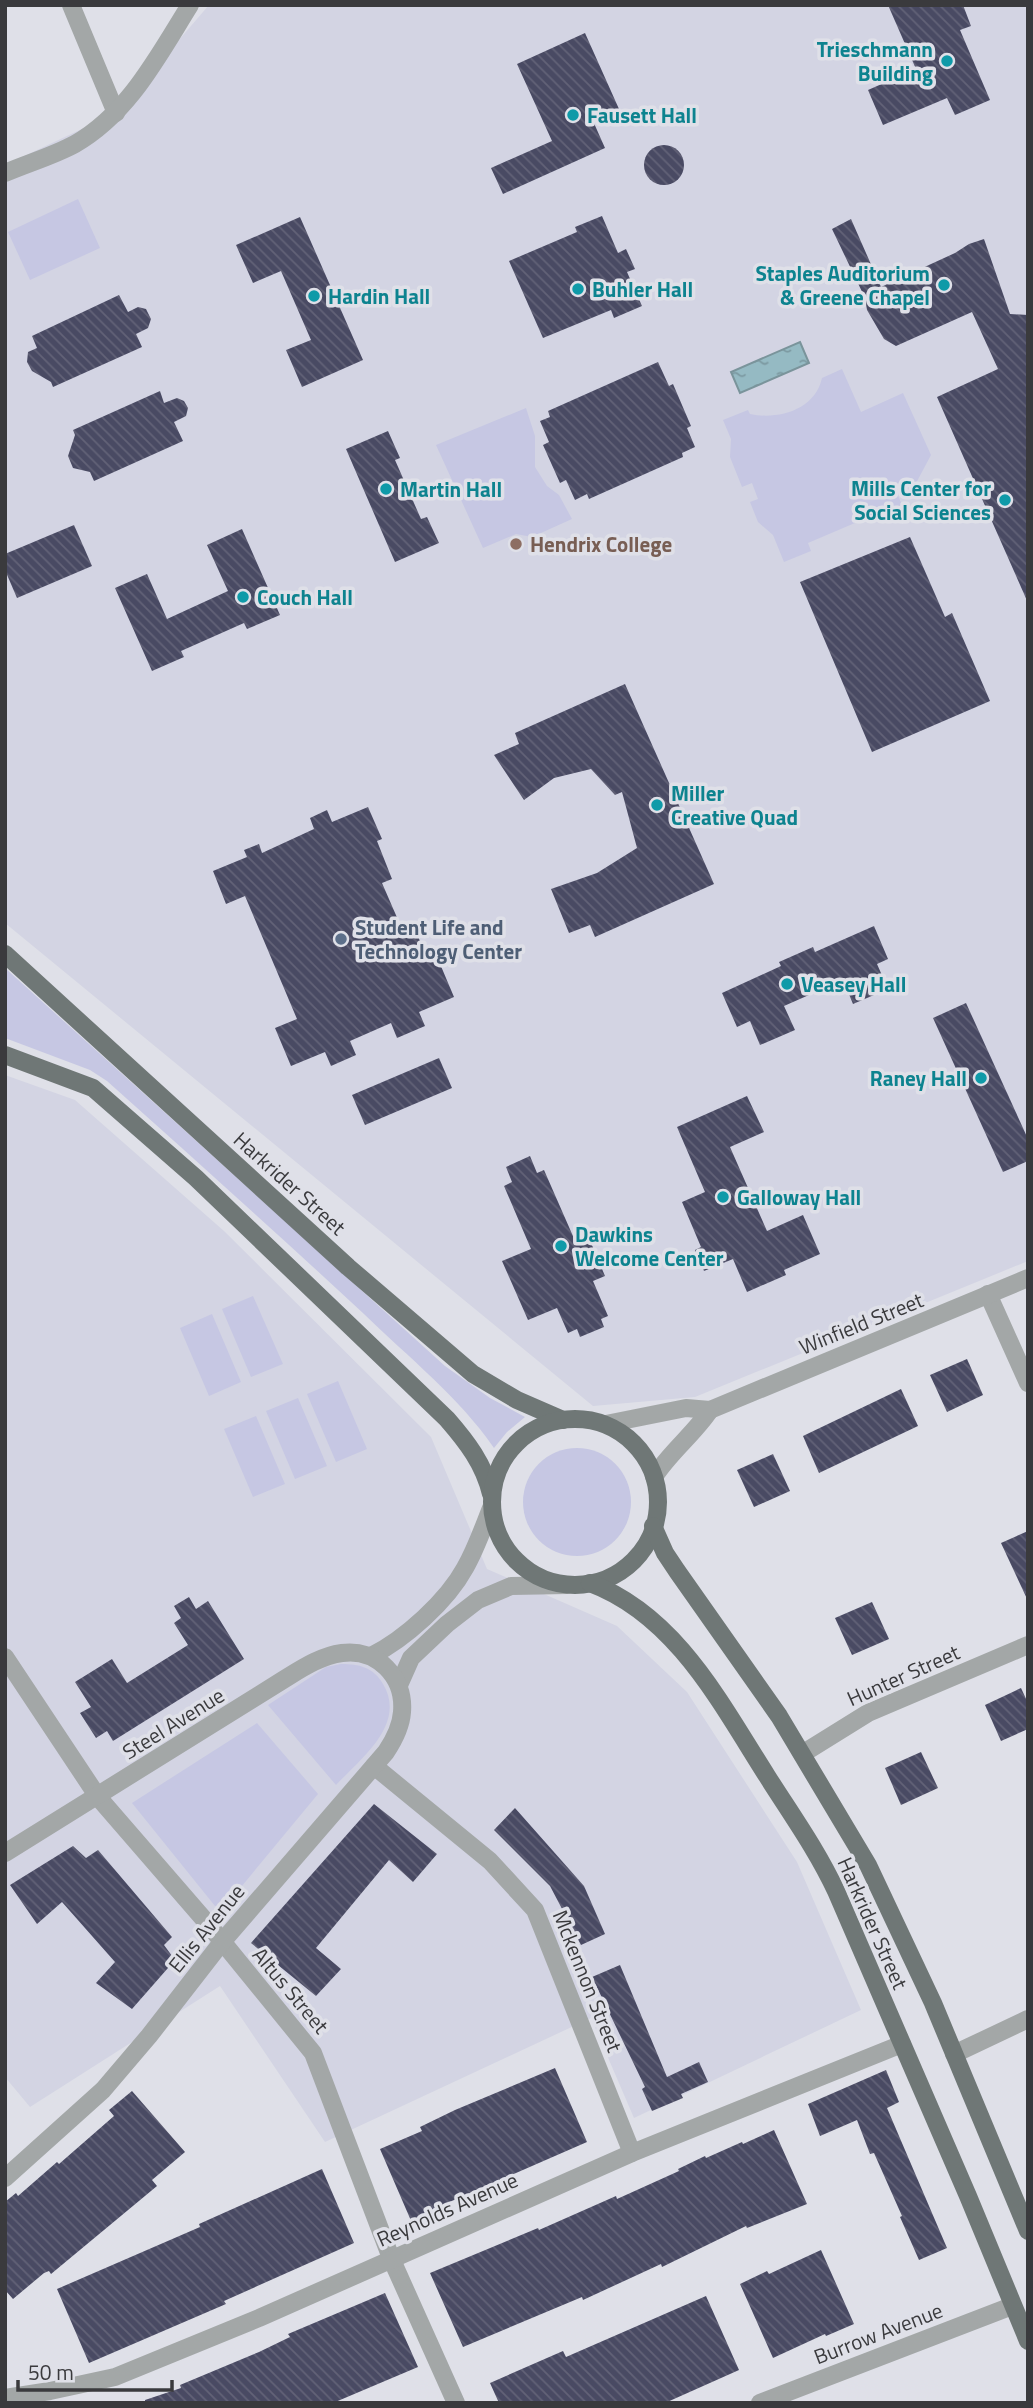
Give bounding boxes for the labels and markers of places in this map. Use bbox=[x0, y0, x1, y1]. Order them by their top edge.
place label: Trieschmann Building bbox=[817, 33, 933, 89]
marker: Trieschmann Building bbox=[939, 53, 955, 69]
place label: Fausett Hall bbox=[587, 99, 697, 131]
marker: Fausett Hall bbox=[565, 107, 581, 123]
place label: Staples Auditorium & Greene Chapel bbox=[755, 257, 930, 313]
place label: Buhler Hall bbox=[592, 273, 693, 305]
marker: Staples Auditorium & Greene Chapel bbox=[936, 277, 952, 293]
place label: Hardin Hall bbox=[328, 280, 430, 312]
marker: Buhler Hall bbox=[570, 281, 586, 297]
marker: Hardin Hall bbox=[306, 288, 322, 304]
place label: Mills Center for Social Sciences bbox=[851, 472, 991, 528]
place label: Martin Hall bbox=[400, 473, 502, 505]
marker: Martin Hall bbox=[378, 481, 394, 497]
marker: Mills Center for Social Sciences bbox=[997, 492, 1013, 508]
place label: Hendrix College bbox=[530, 528, 672, 560]
marker: Hendrix College bbox=[508, 536, 524, 552]
place label: Couch Hall bbox=[257, 581, 353, 613]
marker: Couch Hall bbox=[235, 589, 251, 605]
place label: Miller Creative Quad bbox=[671, 777, 798, 833]
marker: Miller Creative Quad bbox=[649, 797, 665, 813]
place label: Student Life and Technology Center bbox=[355, 911, 522, 967]
marker: Student Life and Technology Center bbox=[333, 931, 349, 947]
place label: Veasey Hall bbox=[801, 968, 906, 1000]
marker: Veasey Hall bbox=[779, 976, 795, 992]
place label: Raney Hall bbox=[870, 1062, 967, 1094]
marker: Raney Hall bbox=[973, 1070, 989, 1086]
place label: Galloway Hall bbox=[737, 1181, 861, 1213]
marker: Galloway Hall bbox=[715, 1189, 731, 1205]
place label: Dawkins Welcome Center bbox=[575, 1218, 724, 1274]
marker: Dawkins Welcome Center bbox=[553, 1238, 569, 1254]

